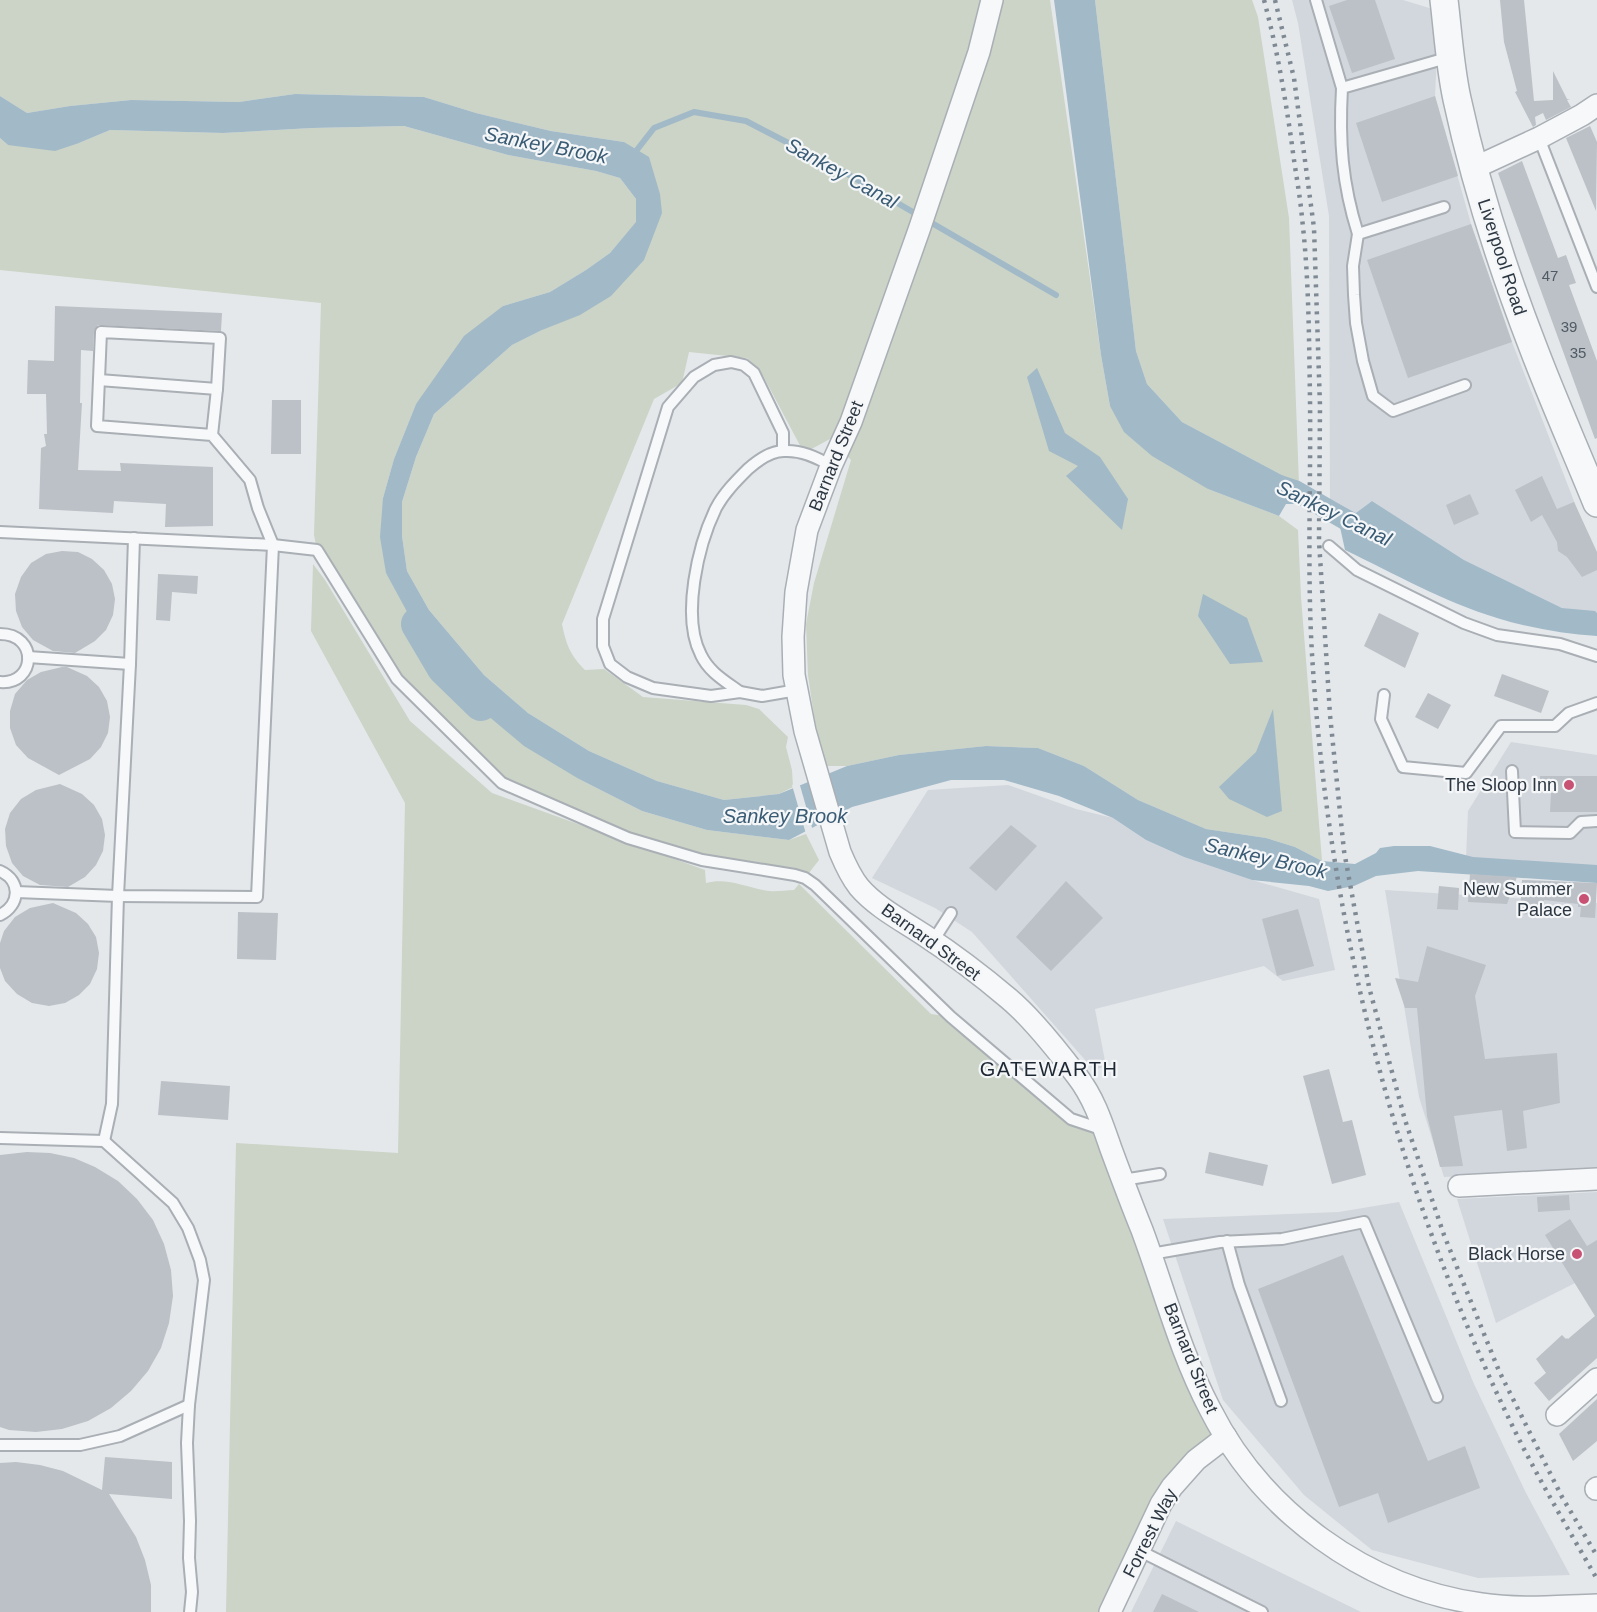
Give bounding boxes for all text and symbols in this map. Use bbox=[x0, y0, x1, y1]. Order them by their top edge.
water label: Sankey Brook bbox=[483, 122, 610, 168]
water label: Sankey Canal bbox=[782, 133, 902, 213]
street label: Liverpool Road bbox=[1474, 196, 1530, 318]
house number: 47 bbox=[1542, 267, 1558, 284]
house number: 39 bbox=[1561, 318, 1577, 335]
house number: 35 bbox=[1570, 344, 1586, 361]
street label: Barnard Street bbox=[805, 398, 867, 514]
water label: Sankey Canal bbox=[1273, 476, 1395, 550]
place label: The Sloop Inn bbox=[1445, 775, 1557, 795]
marker: The Sloop Inn bbox=[1562, 778, 1576, 792]
water label: Sankey Brook bbox=[723, 805, 848, 827]
water label: Sankey Brook bbox=[1203, 833, 1330, 883]
place label: New Summer Palace bbox=[1463, 879, 1572, 920]
marker: New Summer Palace bbox=[1577, 892, 1591, 906]
street label: Barnard Street bbox=[878, 900, 984, 984]
district label: GATEWARTH bbox=[980, 1058, 1118, 1080]
place label: Black Horse bbox=[1468, 1244, 1565, 1264]
marker: Black Horse bbox=[1570, 1247, 1584, 1261]
street label: Barnard Street bbox=[1160, 1300, 1222, 1416]
street label: Forrest Way bbox=[1119, 1485, 1181, 1581]

